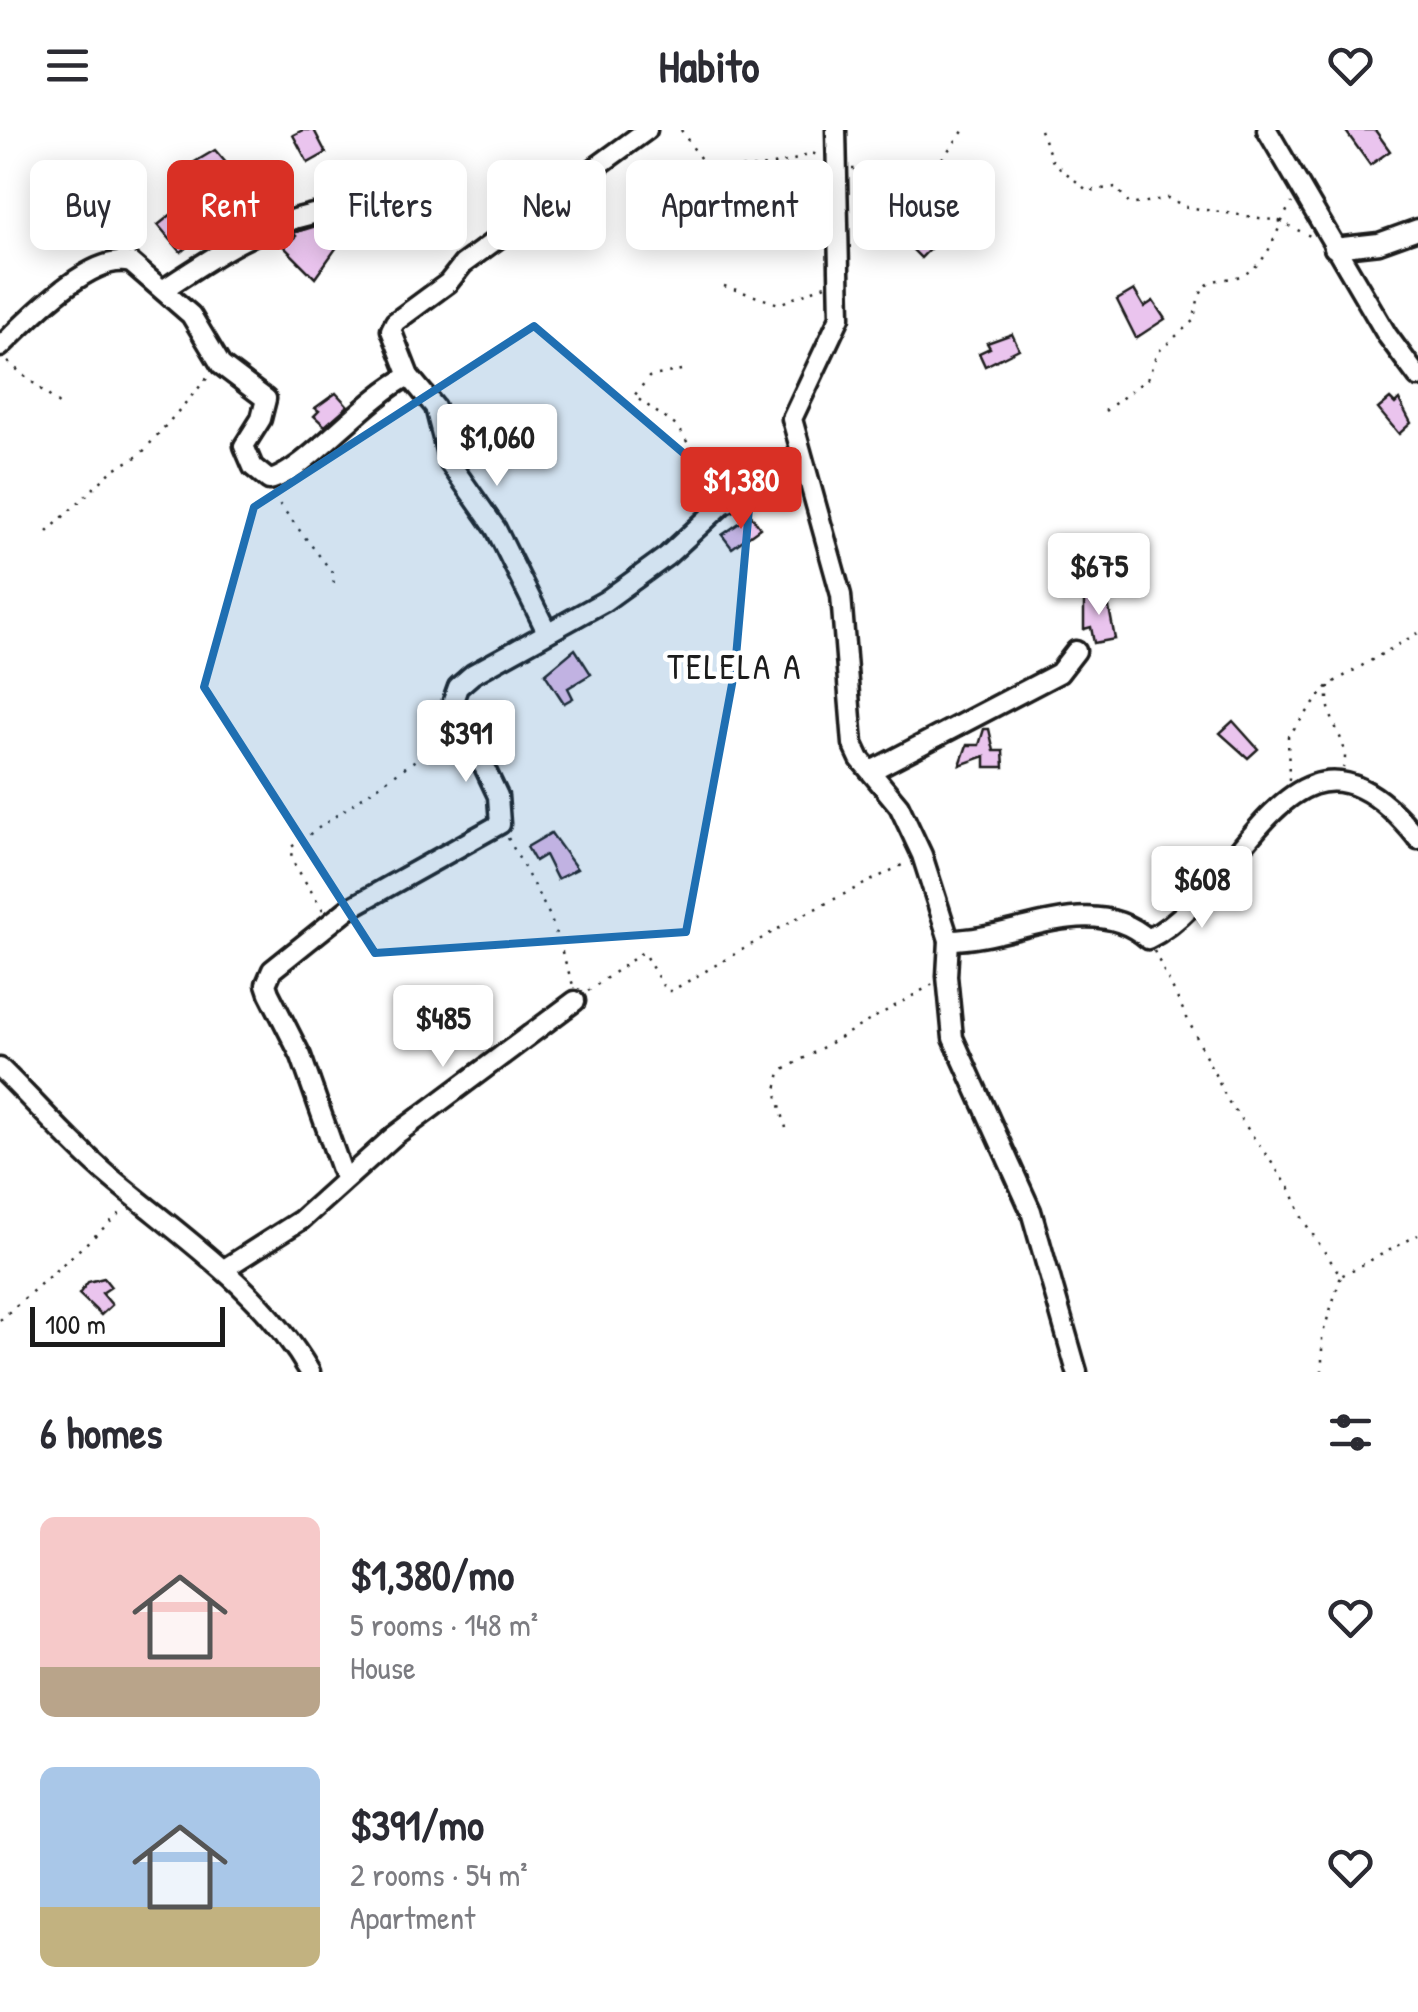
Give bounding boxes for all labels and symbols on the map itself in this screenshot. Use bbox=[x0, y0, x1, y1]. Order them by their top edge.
pin: $1,060 bbox=[416, 404, 578, 489]
pin: $1,380 bbox=[660, 447, 822, 532]
pin: $675 bbox=[1040, 533, 1158, 618]
district label: TELELA A bbox=[667, 643, 803, 690]
pin: $391 bbox=[407, 700, 525, 785]
pin: $608 bbox=[1143, 846, 1261, 931]
pin: $485 bbox=[384, 985, 502, 1070]
scale bar bbox=[30, 1302, 225, 1346]

